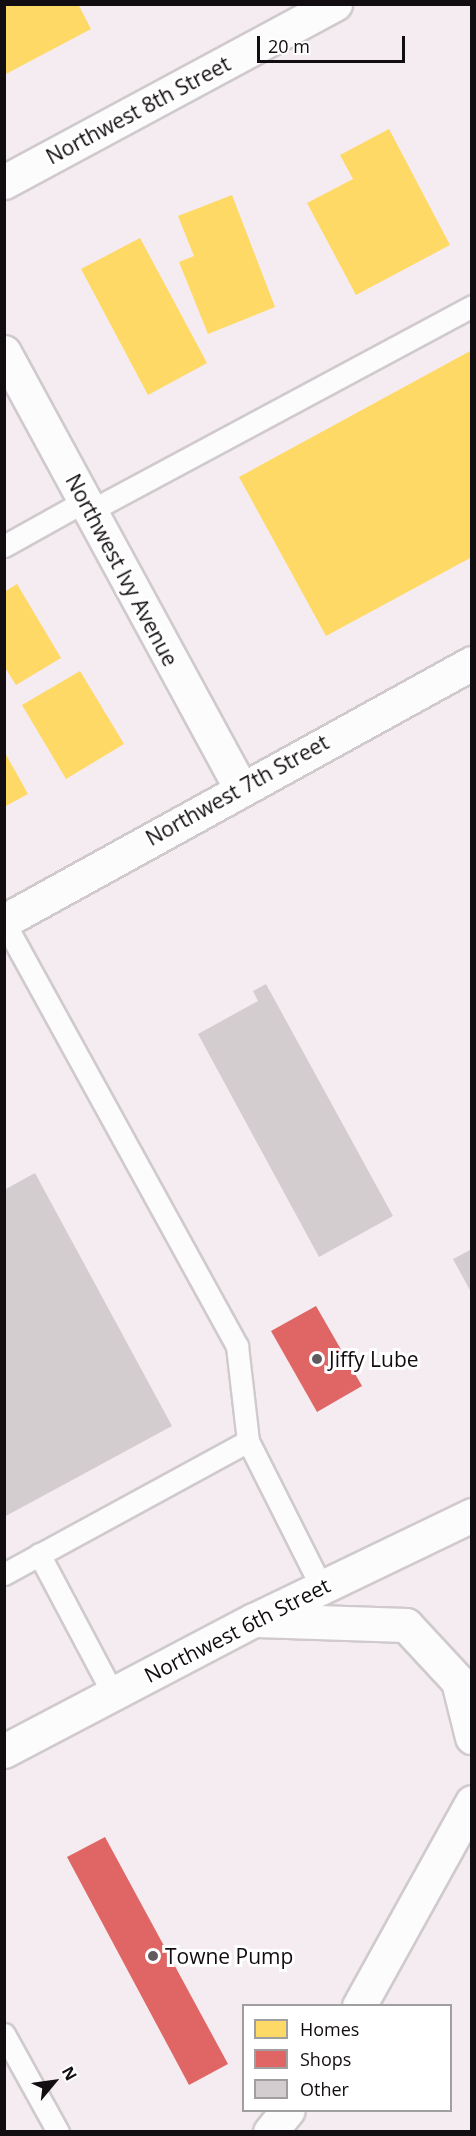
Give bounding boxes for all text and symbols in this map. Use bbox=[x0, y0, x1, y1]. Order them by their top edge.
scale bar bbox=[260, 24, 408, 62]
text: 20 m bbox=[268, 34, 310, 58]
street label: Northwest 8th Street bbox=[42, 51, 234, 169]
street label: Northwest Ivy Avenue bbox=[61, 470, 183, 670]
street label: Northwest 7th Street bbox=[141, 729, 333, 851]
place label: Jiffy Lube bbox=[329, 1346, 419, 1372]
marker: Jiffy Lube bbox=[310, 1352, 324, 1366]
street label: Northwest 6th Street bbox=[140, 1572, 334, 1688]
place label: Towne Pump bbox=[165, 1943, 293, 1969]
marker: Towne Pump bbox=[146, 1949, 160, 1963]
legend bbox=[242, 2004, 452, 2112]
text: Homes bbox=[300, 2017, 359, 2041]
text: Shops bbox=[300, 2047, 351, 2071]
north arrow bbox=[24, 2052, 84, 2112]
text: N bbox=[57, 2062, 83, 2084]
text: Other bbox=[300, 2077, 349, 2101]

